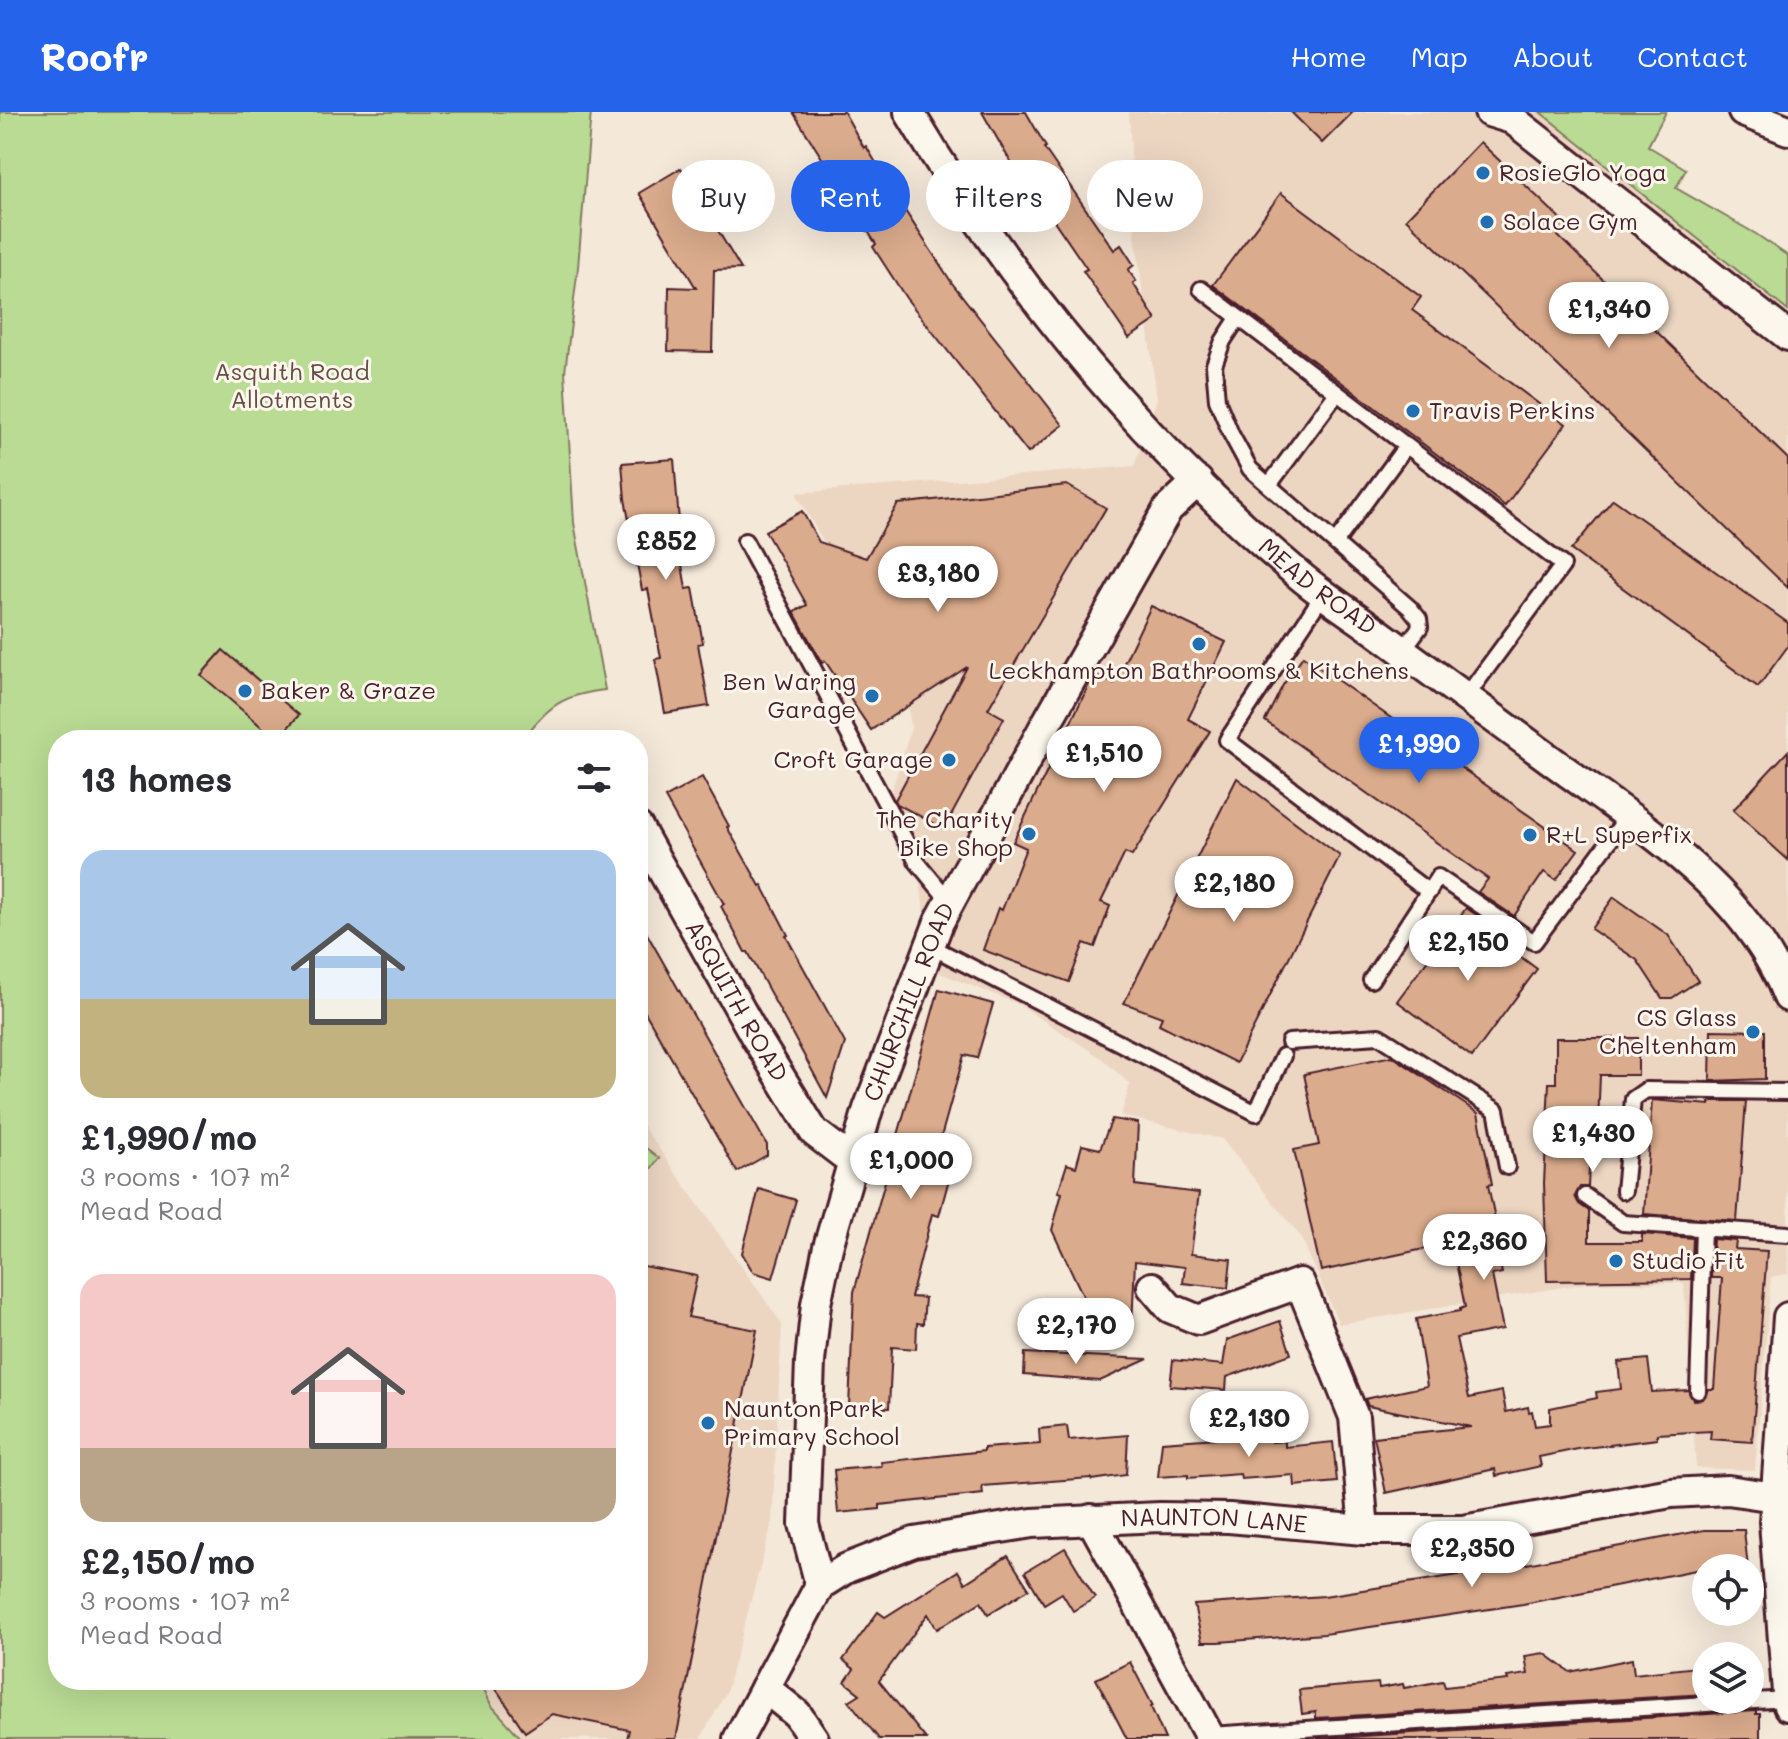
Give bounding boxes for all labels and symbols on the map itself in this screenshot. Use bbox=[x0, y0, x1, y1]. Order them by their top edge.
place label: RosieGlo Yoga bbox=[1499, 156, 1667, 187]
marker: RosieGlo Yoga bbox=[1474, 164, 1492, 182]
place label: Solace Gym bbox=[1503, 205, 1638, 236]
marker: Solace Gym bbox=[1478, 213, 1496, 231]
pin: £1,340 bbox=[1544, 282, 1674, 350]
park label: Asquith Road Allotments bbox=[214, 355, 370, 414]
place label: Travis Perkins bbox=[1429, 394, 1595, 425]
marker: Travis Perkins bbox=[1404, 402, 1422, 420]
pin: £852 bbox=[619, 514, 713, 582]
street label: MEAD ROAD bbox=[1253, 530, 1383, 641]
pin: £3,180 bbox=[873, 546, 1003, 614]
marker: Leckhampton Bathrooms & Kitchens bbox=[1190, 635, 1208, 653]
place label: Leckhampton Bathrooms & Kitchens bbox=[989, 654, 1409, 685]
place label: Ben Waring Garage bbox=[723, 665, 856, 724]
place label: Baker & Graze bbox=[261, 674, 436, 705]
marker: Baker & Graze bbox=[236, 682, 254, 700]
marker: Ben Waring Garage bbox=[863, 687, 881, 705]
pin: £1,990 bbox=[1354, 717, 1484, 785]
pin: £1,510 bbox=[1039, 726, 1169, 794]
place label: Croft Garage bbox=[773, 743, 933, 774]
marker: Croft Garage bbox=[940, 751, 958, 769]
place label: The Charity Bike Shop bbox=[875, 803, 1013, 862]
place label: R+L Superfix bbox=[1546, 818, 1692, 849]
marker: The Charity Bike Shop bbox=[1020, 825, 1038, 843]
marker: R+L Superfix bbox=[1521, 826, 1539, 844]
pin: £2,180 bbox=[1169, 856, 1299, 924]
street label: CHURCHILL ROAD bbox=[855, 896, 961, 1105]
street label: ASQUITH ROAD bbox=[679, 914, 796, 1087]
pin: £2,150 bbox=[1403, 915, 1533, 983]
place label: CS Glass Cheltenham bbox=[1599, 1001, 1737, 1060]
marker: CS Glass Cheltenham bbox=[1744, 1023, 1762, 1041]
pin: £1,430 bbox=[1528, 1106, 1658, 1174]
pin: £1,000 bbox=[846, 1133, 976, 1201]
pin: £2,360 bbox=[1419, 1214, 1549, 1282]
place label: Studio Fit bbox=[1632, 1244, 1745, 1275]
marker: Studio Fit bbox=[1607, 1252, 1625, 1270]
pin: £2,170 bbox=[1011, 1298, 1141, 1366]
pin: £2,130 bbox=[1184, 1391, 1314, 1459]
place label: Naunton Park Primary School bbox=[724, 1392, 900, 1451]
marker: Naunton Park Primary School bbox=[699, 1414, 717, 1432]
street label: NAUNTON LANE bbox=[1120, 1500, 1309, 1539]
pin: £2,350 bbox=[1407, 1521, 1537, 1589]

